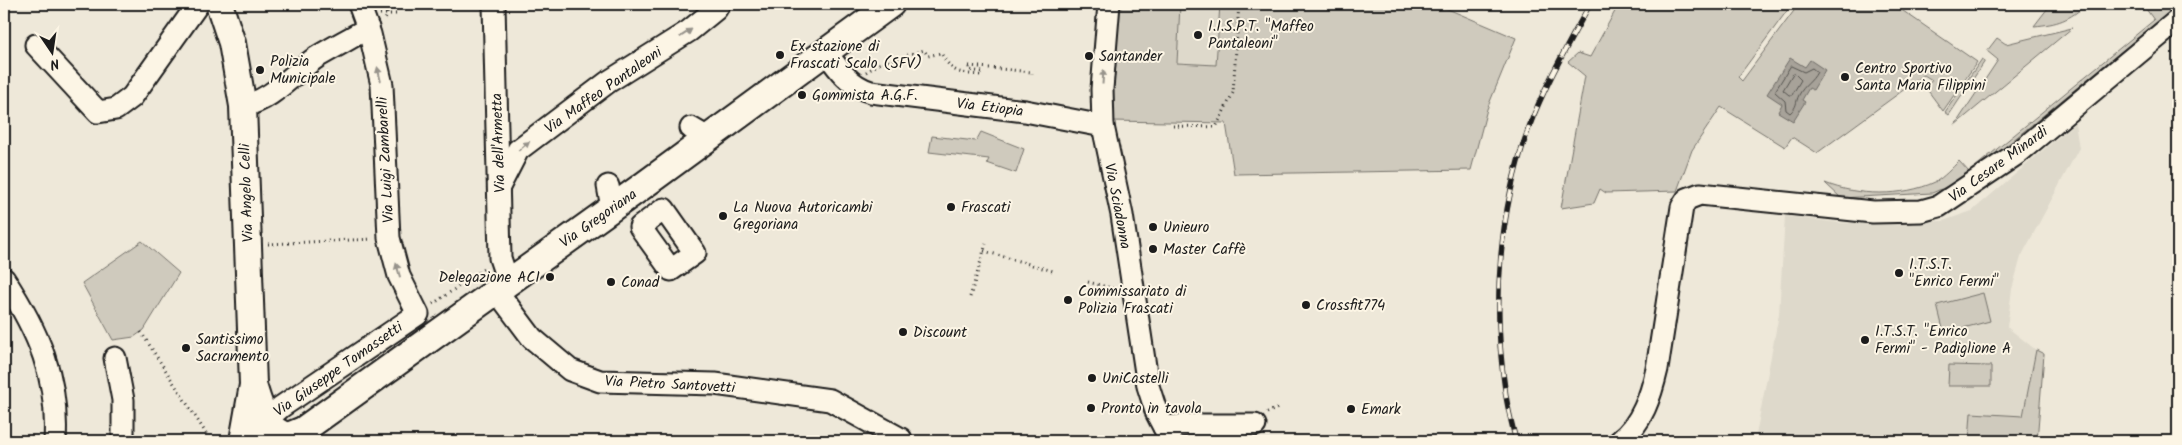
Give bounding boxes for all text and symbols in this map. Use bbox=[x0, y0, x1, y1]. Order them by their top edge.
place label: I.I.S.P.T. "Maffeo Pantaleoni" bbox=[1208, 15, 1314, 56]
north arrow bbox=[28, 28, 78, 78]
one-way arrow bbox=[679, 28, 692, 37]
marker: I.I.S.P.T. "Maffeo Pantaleoni" bbox=[1192, 29, 1204, 41]
place label: Ex stazione di Frascati Scalo (SFV) bbox=[790, 35, 922, 76]
street label: Via Maffeo Pantaleoni bbox=[540, 40, 669, 141]
place label: Santander bbox=[1099, 45, 1163, 69]
marker: Ex stazione di Frascati Scalo (SFV) bbox=[774, 49, 786, 61]
place label: Polizia Municipale bbox=[270, 50, 336, 91]
marker: Santander bbox=[1083, 50, 1095, 62]
text: N bbox=[48, 52, 61, 75]
place label: Centro Sportivo Santa Maria Filippini bbox=[1855, 57, 1987, 98]
marker: Polizia Municipale bbox=[254, 64, 266, 76]
one-way arrow bbox=[375, 66, 383, 81]
one-way arrow bbox=[1099, 69, 1107, 85]
marker: Centro Sportivo Santa Maria Filippini bbox=[1839, 71, 1851, 83]
place label: Gommista A.G.F. bbox=[812, 84, 917, 108]
marker: Gommista A.G.F. bbox=[796, 89, 808, 101]
street label: Via Etiopia bbox=[955, 92, 1025, 124]
street label: Via dell'Armetta bbox=[485, 93, 513, 193]
street label: Via Luigi Zambarelli bbox=[371, 95, 401, 224]
street label: Via Cesare Minardi bbox=[1944, 120, 2055, 209]
one-way arrow bbox=[518, 140, 531, 151]
street label: Via Angelo Celli bbox=[233, 142, 261, 243]
street label: Via Sciadonna bbox=[1097, 161, 1137, 251]
street label: Via Gregoriana bbox=[555, 183, 642, 254]
place label: La Nuova Autoricambi Gregoriana bbox=[733, 196, 874, 237]
place label: Frascati bbox=[961, 196, 1012, 220]
marker: Frascati bbox=[945, 201, 957, 213]
marker: La Nuova Autoricambi Gregoriana bbox=[717, 210, 729, 222]
place label: Unieuro bbox=[1163, 216, 1209, 240]
marker: Unieuro bbox=[1147, 221, 1159, 233]
place label: Master Caffè bbox=[1163, 238, 1246, 262]
marker: Master Caffè bbox=[1147, 243, 1159, 255]
place label: I.T.S.T. "Enrico Fermi" bbox=[1909, 253, 1999, 294]
one-way arrow bbox=[393, 262, 401, 277]
place label: Delegazione ACI bbox=[439, 266, 540, 290]
marker: I.T.S.T. "Enrico Fermi" bbox=[1893, 267, 1905, 279]
marker: Delegazione ACI bbox=[544, 271, 556, 283]
place label: Conad bbox=[621, 271, 660, 295]
marker: Conad bbox=[605, 276, 617, 288]
place label: Commissariato di Polizia Frascati bbox=[1078, 280, 1188, 321]
marker: Commissariato di Polizia Frascati bbox=[1062, 294, 1074, 306]
place label: Crossfit774 bbox=[1316, 294, 1385, 318]
marker: Crossfit774 bbox=[1300, 299, 1312, 311]
street label: Via Giuseppe Tomassetti bbox=[269, 315, 409, 424]
place label: I.T.S.T. "Enrico Fermi" - Padiglione A bbox=[1875, 320, 2011, 361]
place label: Discount bbox=[913, 321, 967, 345]
marker: Discount bbox=[897, 326, 909, 338]
place label: Santissimo Sacramento bbox=[196, 328, 269, 369]
marker: I.T.S.T. "Enrico Fermi" - Padiglione A bbox=[1859, 334, 1871, 346]
marker: Santissimo Sacramento bbox=[180, 342, 192, 354]
place label: UniCastelli bbox=[1102, 367, 1170, 391]
street label: Via Pietro Santovetti bbox=[604, 370, 737, 400]
marker: UniCastelli bbox=[1086, 372, 1098, 384]
place label: Pronto in tavola bbox=[1101, 397, 1202, 421]
place label: Emark bbox=[1361, 398, 1402, 422]
marker: Pronto in tavola bbox=[1085, 402, 1097, 414]
marker: Emark bbox=[1345, 403, 1357, 415]

